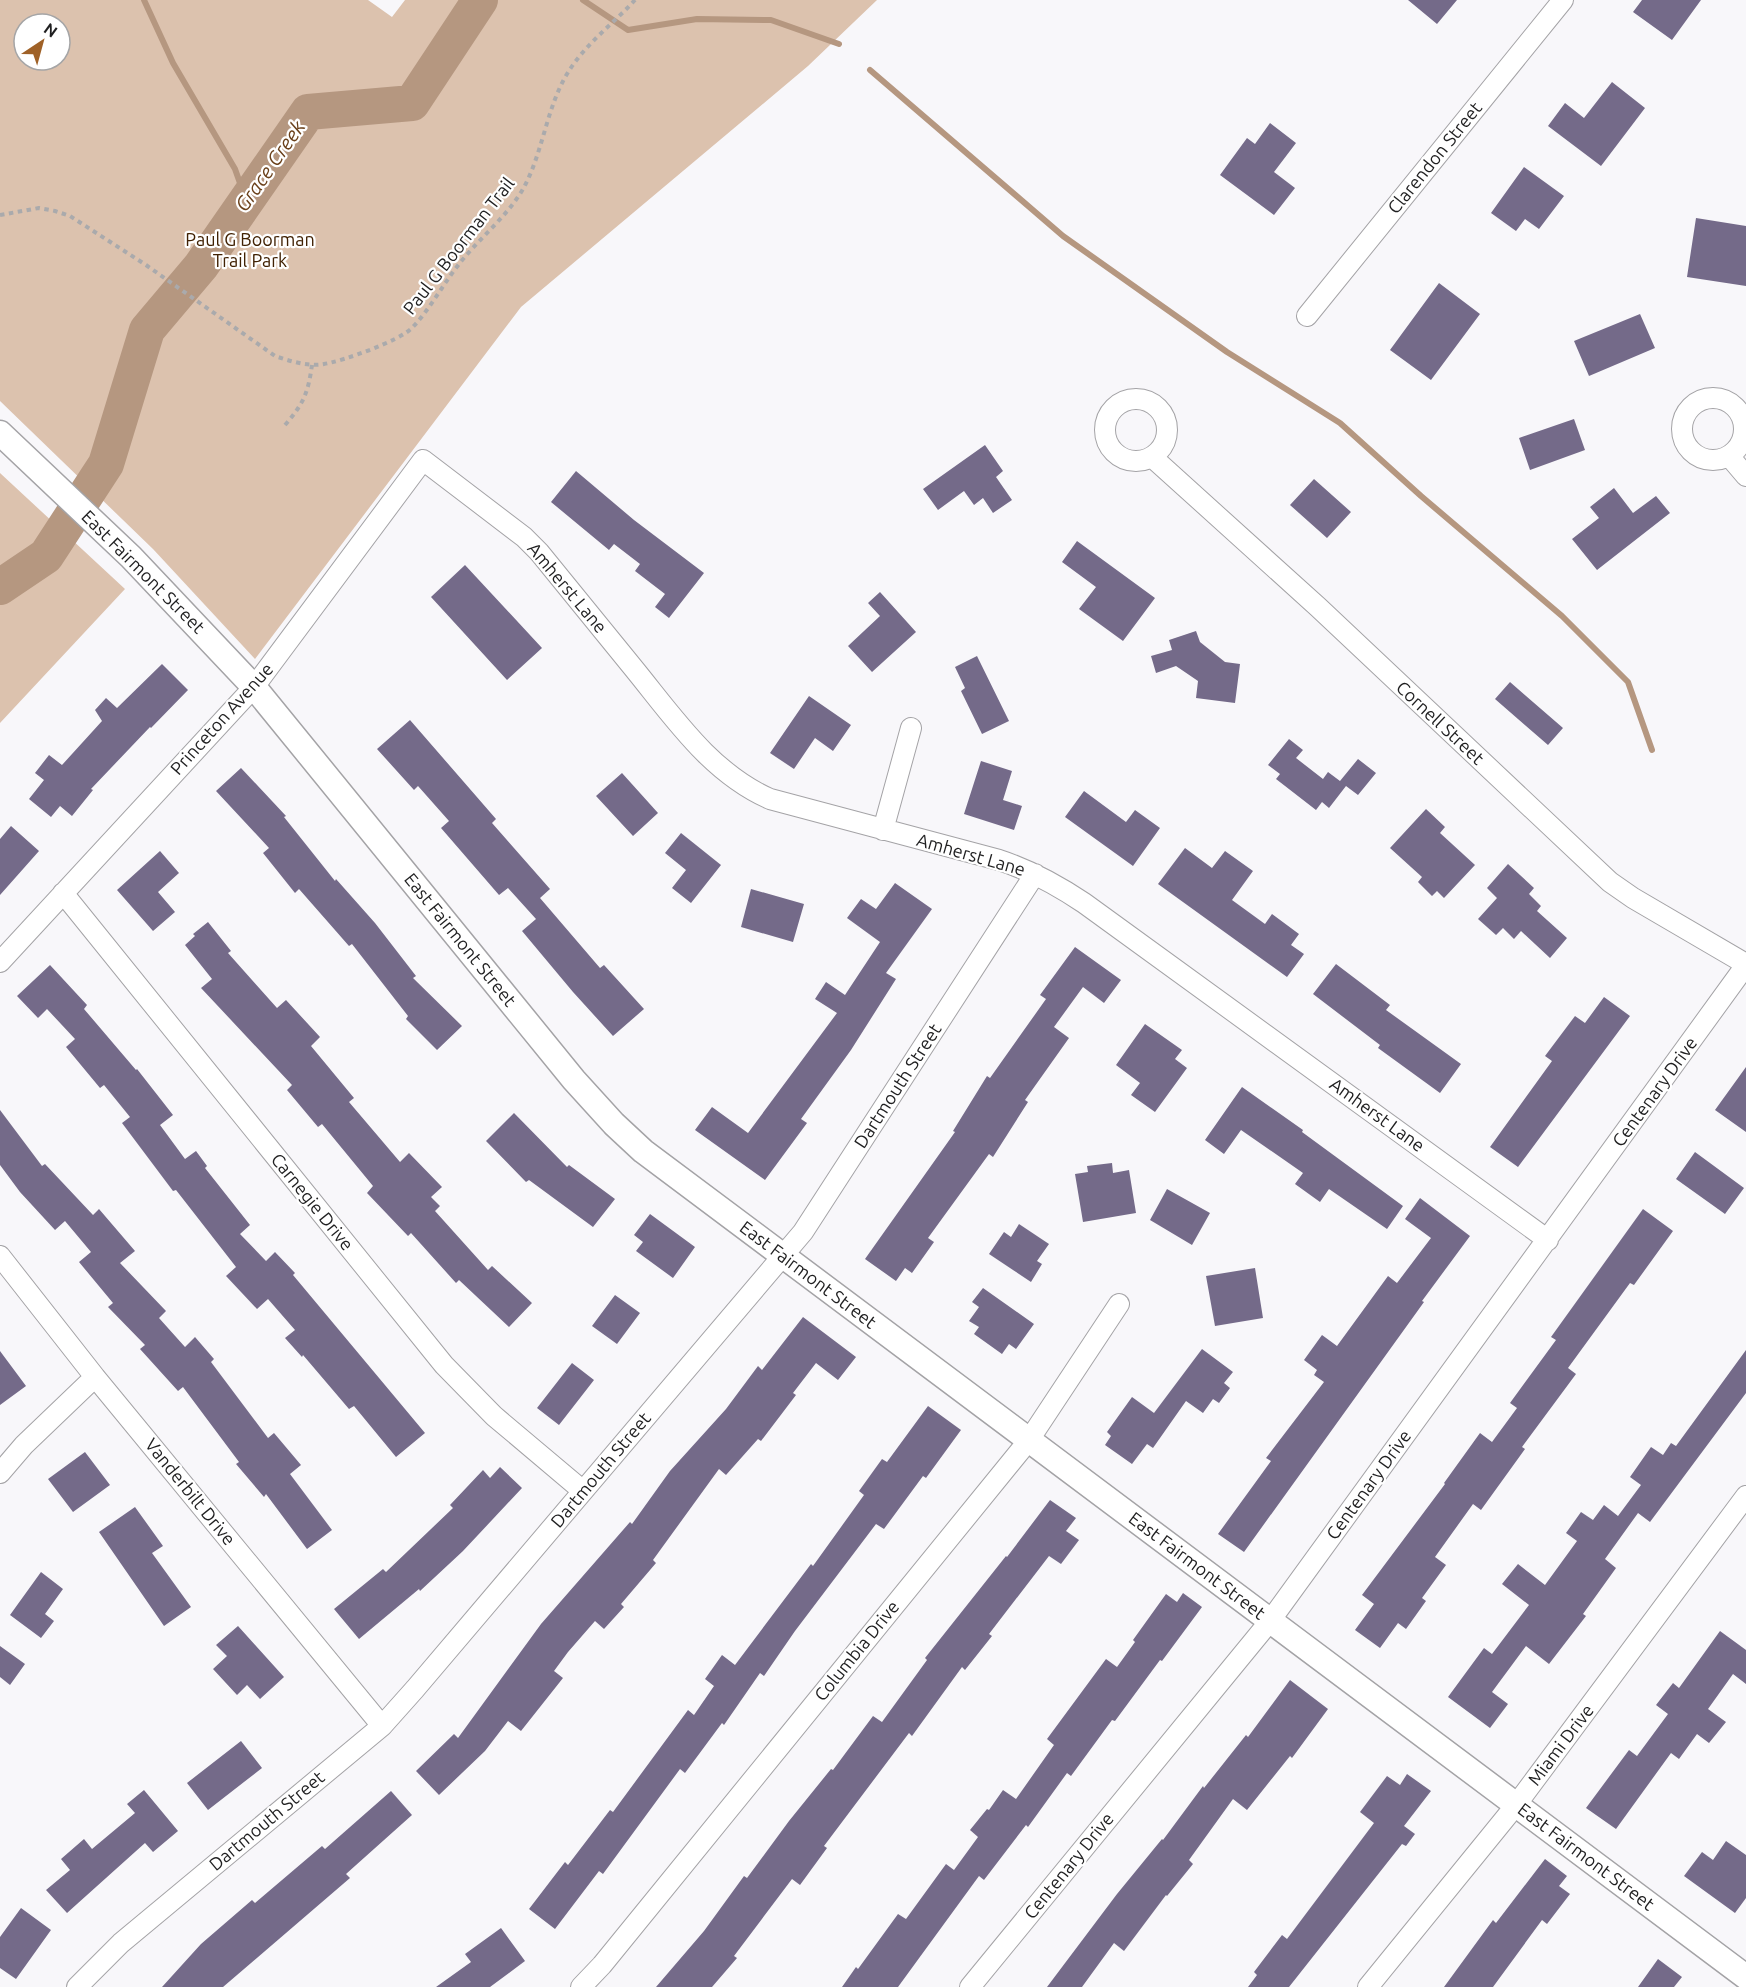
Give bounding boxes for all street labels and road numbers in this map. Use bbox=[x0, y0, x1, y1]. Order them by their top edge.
street label: Clarendon Street bbox=[1383, 98, 1485, 217]
street label: Paul G Boorman Trail bbox=[399, 173, 518, 318]
street label: East Fairmont Street bbox=[78, 506, 209, 637]
street label: Amherst Lane bbox=[524, 538, 611, 637]
street label: Princeton Avenue bbox=[166, 658, 277, 778]
street label: Cornell Street bbox=[1393, 677, 1489, 768]
street label: Amherst Lane bbox=[915, 829, 1028, 879]
street label: East Fairmont Street bbox=[401, 869, 521, 1010]
street label: Dartmouth Street bbox=[850, 1020, 945, 1151]
street label: Centenary Drive bbox=[1608, 1033, 1701, 1150]
street label: Amherst Lane bbox=[1326, 1073, 1429, 1155]
street label: Carnegie Drive bbox=[268, 1149, 358, 1254]
street label: East Fairmont Street bbox=[737, 1216, 881, 1332]
street label: Dartmouth Street bbox=[546, 1408, 654, 1531]
street label: Centenary Drive bbox=[1322, 1426, 1415, 1543]
street label: Vanderbilt Drive bbox=[142, 1434, 240, 1549]
street label: East Fairmont Street bbox=[1126, 1507, 1270, 1623]
street label: Columbia Drive bbox=[810, 1596, 903, 1704]
street label: Miami Drive bbox=[1523, 1700, 1597, 1789]
street label: Dartmouth Street bbox=[205, 1766, 328, 1874]
street label: East Fairmont Street bbox=[1515, 1798, 1659, 1914]
street label: Centenary Drive bbox=[1019, 1808, 1117, 1922]

